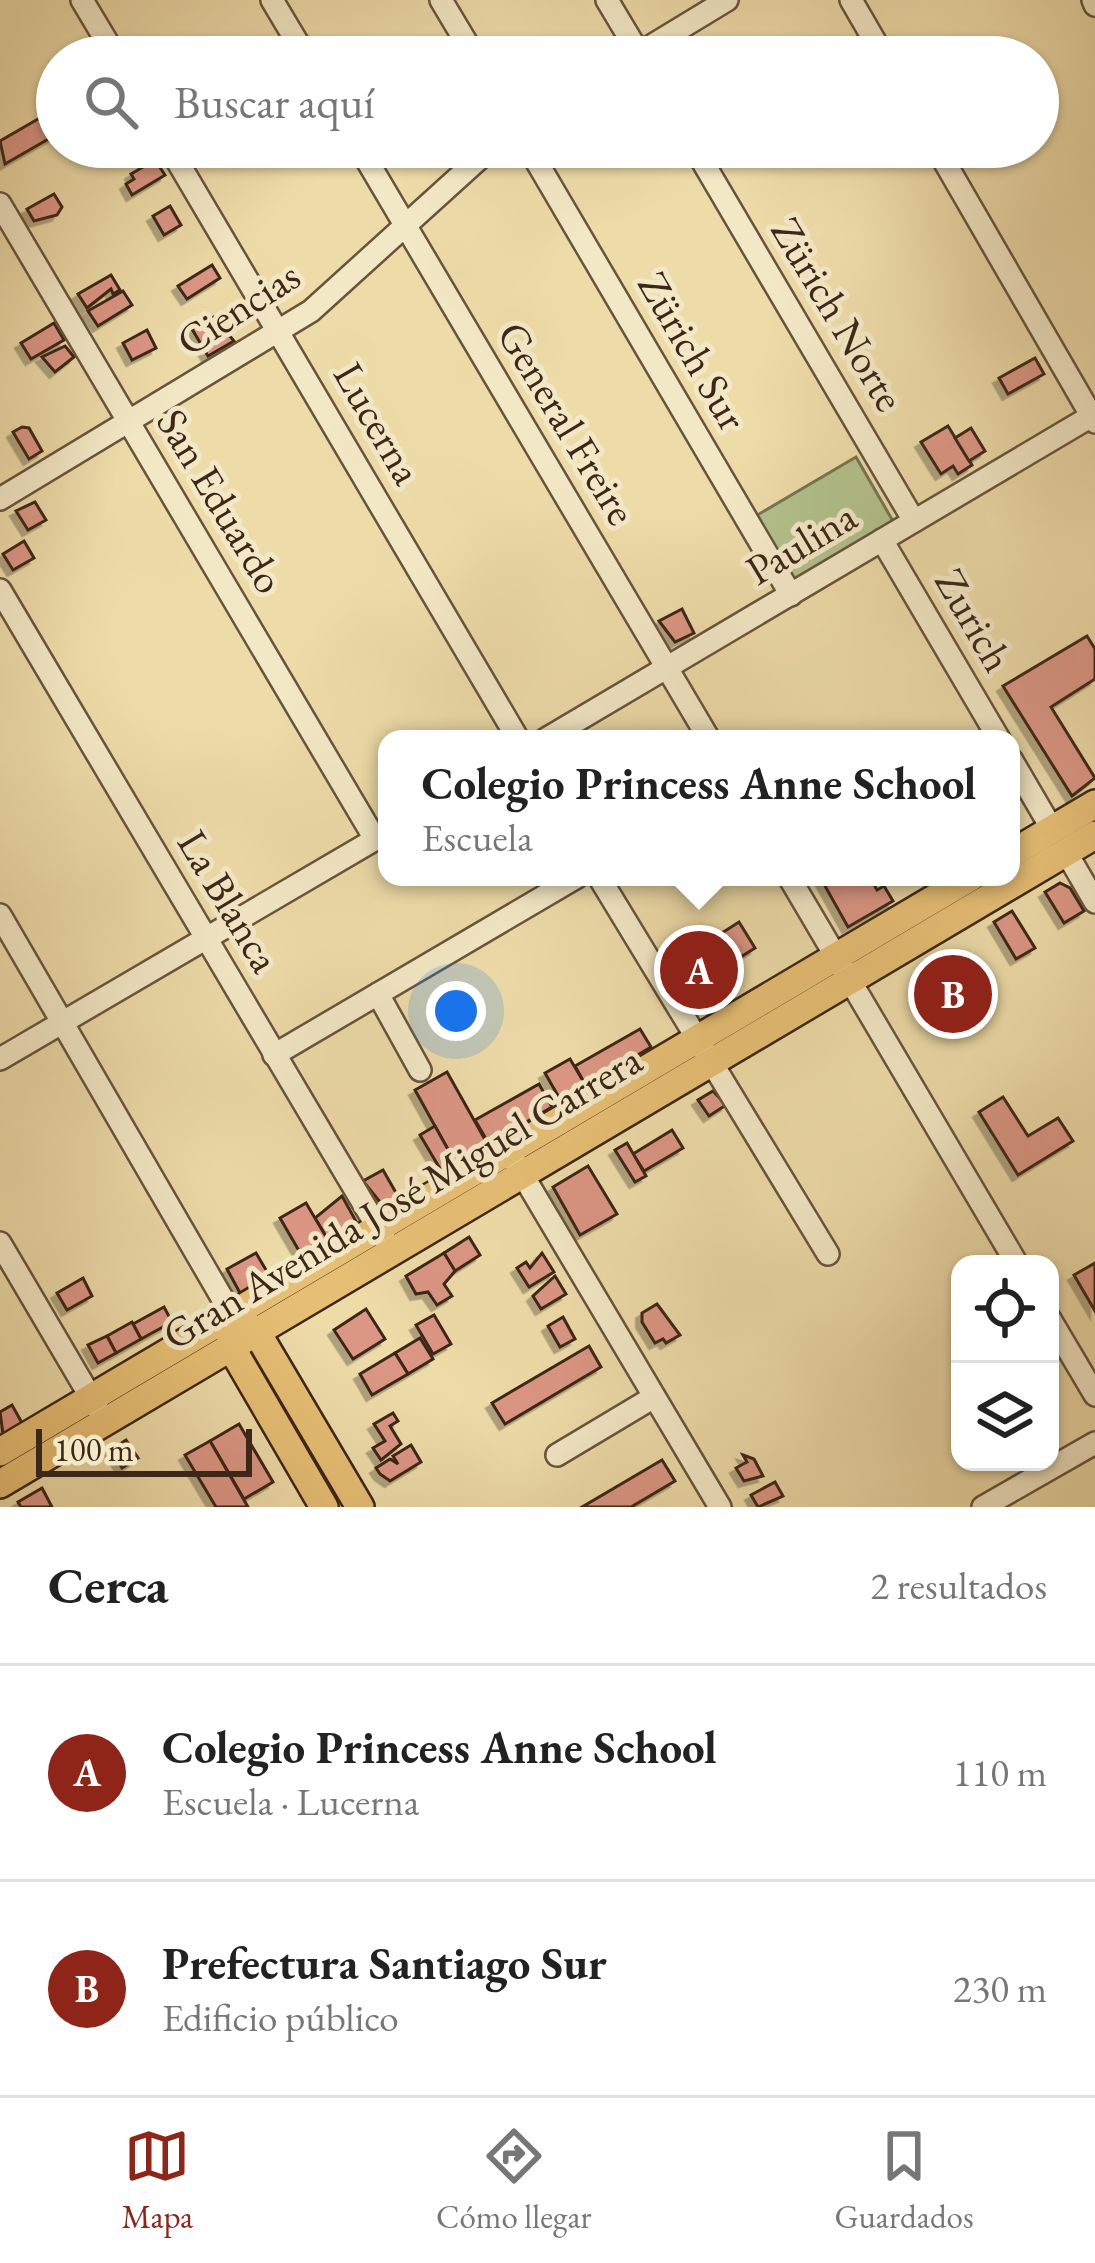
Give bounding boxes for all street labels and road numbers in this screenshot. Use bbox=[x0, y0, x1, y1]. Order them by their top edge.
street label: Zürich Norte bbox=[759, 207, 917, 421]
street label: Ciencias bbox=[166, 248, 310, 368]
street label: Zürich Sur bbox=[626, 262, 760, 440]
street label: General Freire bbox=[485, 311, 649, 535]
street label: Lucerna bbox=[321, 352, 435, 494]
street label: San Eduardo bbox=[144, 399, 298, 603]
street label: Paulina bbox=[736, 489, 866, 597]
street label: Zurich bbox=[923, 558, 1025, 682]
street label: La Blanca bbox=[165, 820, 293, 982]
street label: Gran Avenida José Miguel Carrera bbox=[152, 1032, 652, 1362]

